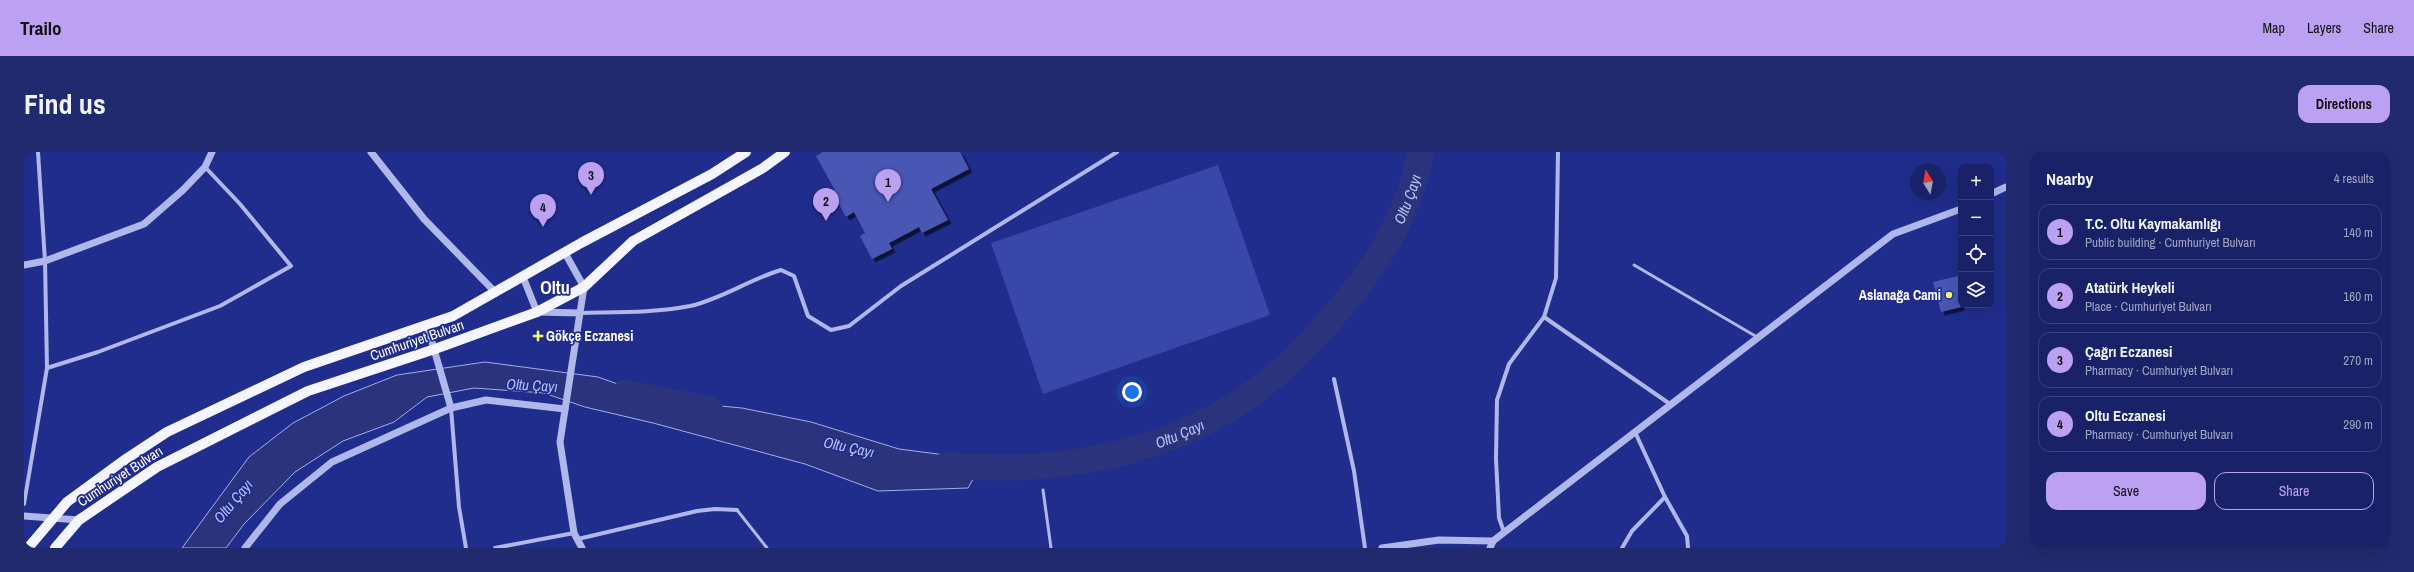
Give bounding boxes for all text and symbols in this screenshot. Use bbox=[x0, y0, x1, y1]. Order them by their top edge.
text: Trailo bbox=[20, 15, 62, 41]
text: Map bbox=[2263, 19, 2285, 37]
text: Layers bbox=[2307, 19, 2341, 37]
text: Share bbox=[2363, 19, 2394, 37]
text: Find us bbox=[24, 85, 106, 123]
button: Directions bbox=[2298, 85, 2390, 123]
pin: 3 bbox=[578, 162, 604, 195]
north arrow bbox=[1910, 164, 1946, 200]
map controls bbox=[1958, 164, 1994, 308]
button: + bbox=[1958, 164, 1994, 200]
text: Nearby bbox=[2046, 167, 2093, 190]
pin: 1 bbox=[875, 169, 901, 202]
text: 4 results bbox=[2334, 170, 2374, 187]
water label: Oltu Çayı bbox=[1388, 172, 1426, 227]
pin: 2 bbox=[813, 188, 839, 221]
pin: 4 bbox=[530, 194, 556, 227]
button: − bbox=[1958, 200, 1994, 236]
text: T.C. Oltu Kaymakamlığı bbox=[2085, 213, 2221, 234]
text: 1 bbox=[2057, 224, 2063, 241]
text: 140 m bbox=[2343, 224, 2373, 241]
text: Public building · Cumhuriyet Bulvarı bbox=[2085, 234, 2256, 251]
button: locate bbox=[1958, 236, 1994, 272]
button: layers bbox=[1958, 272, 1994, 308]
district label: Oltu bbox=[540, 275, 570, 300]
text: Atatürk Heykeli bbox=[2085, 277, 2175, 298]
place label: Aslanağa Cami bbox=[1859, 286, 1941, 304]
text: 2 bbox=[2057, 288, 2063, 305]
text: 160 m bbox=[2343, 288, 2373, 305]
marker: Aslanağa Cami bbox=[1944, 290, 1954, 300]
text: Place · Cumhuriyet Bulvarı bbox=[2085, 298, 2212, 315]
street label: Cumhuriyet Bulvarı bbox=[368, 315, 466, 365]
place label: Gökçe Eczanesi bbox=[546, 327, 633, 345]
marker: Gökçe Eczanesi bbox=[533, 331, 543, 341]
text: Çağrı Eczanesi bbox=[2085, 341, 2173, 362]
text: 3 bbox=[2057, 352, 2063, 369]
text: 270 m bbox=[2343, 352, 2373, 369]
text: Pharmacy · Cumhuriyet Bulvarı bbox=[2085, 362, 2233, 379]
water label: Oltu Çayı bbox=[506, 373, 558, 397]
your location bbox=[1122, 382, 1142, 402]
text: Oltu Eczanesi bbox=[2085, 405, 2166, 426]
water label: Oltu Çayı bbox=[1152, 414, 1208, 453]
text: 4 bbox=[2057, 416, 2063, 433]
text: 290 m bbox=[2343, 416, 2373, 433]
text: Pharmacy · Cumhuriyet Bulvarı bbox=[2085, 426, 2233, 443]
water label: Oltu Çayı bbox=[822, 431, 876, 463]
street label: Cumhuriyet Bulvarı bbox=[74, 442, 166, 510]
button: Save bbox=[2046, 472, 2206, 510]
button: Share bbox=[2214, 472, 2374, 510]
water label: Oltu Çayı bbox=[208, 475, 258, 527]

